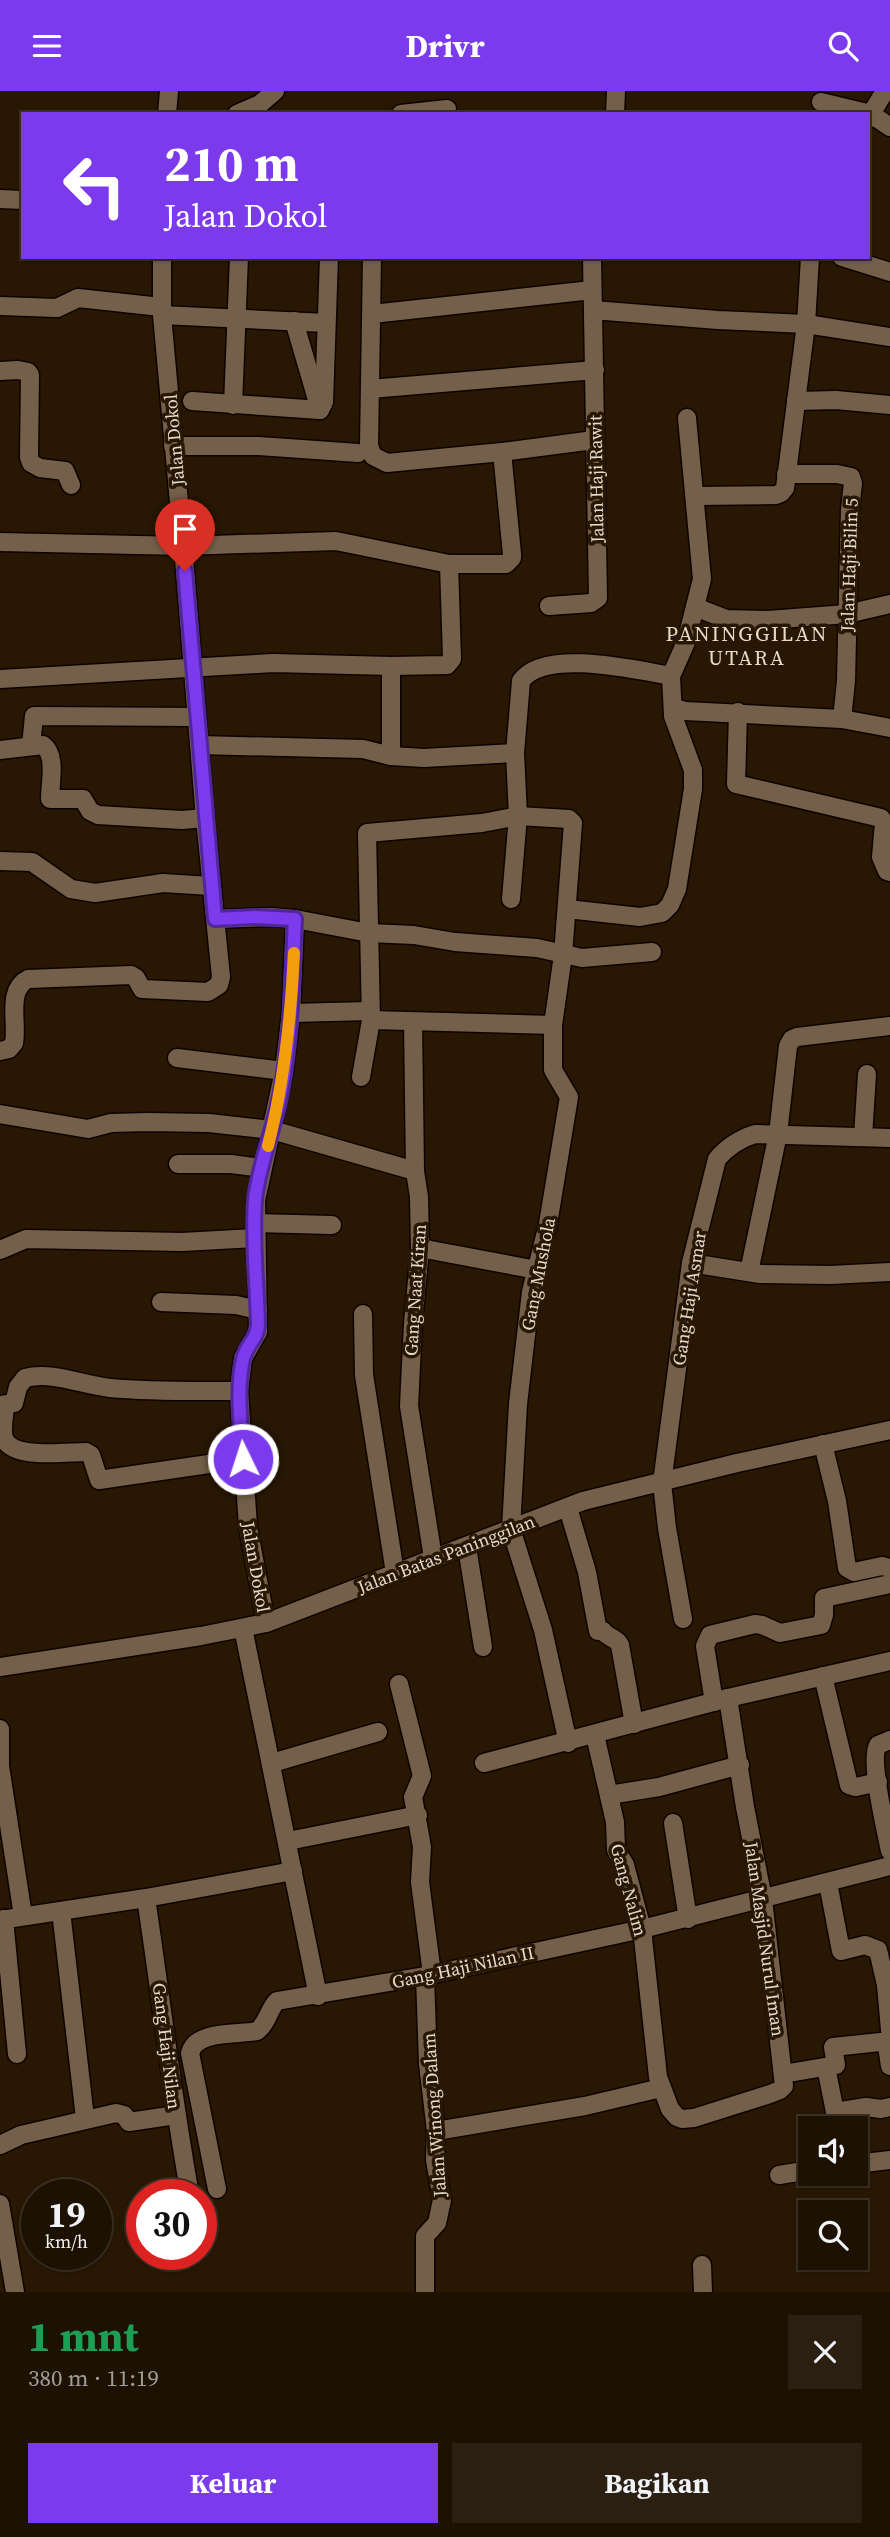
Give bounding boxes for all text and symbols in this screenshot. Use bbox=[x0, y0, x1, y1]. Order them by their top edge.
text: Drivr bbox=[405, 24, 485, 68]
icon: menu bbox=[28, 27, 66, 65]
icon: search bbox=[824, 27, 862, 65]
text: 210 m bbox=[164, 130, 299, 197]
icon: left bbox=[49, 140, 140, 231]
text: Jalan Dokol bbox=[164, 194, 327, 238]
street label: Jalan Dokol bbox=[158, 393, 191, 488]
street label: Jalan Haji Rawit bbox=[582, 415, 610, 544]
street label: Jalan Haji Bilin 5 bbox=[834, 498, 864, 633]
pin bbox=[155, 499, 215, 571]
icon: arrive bbox=[166, 510, 204, 548]
district label: PANINGGILAN UTARA bbox=[666, 619, 828, 672]
street label: Gang Mushola bbox=[515, 1215, 561, 1333]
street label: Gang Naat Kiran bbox=[398, 1223, 432, 1357]
street label: Gang Haji Asmar bbox=[666, 1229, 712, 1367]
position arrow bbox=[206, 1422, 280, 1496]
street label: Jalan Batas Paninggilan bbox=[353, 1509, 538, 1600]
street label: Jalan Dokol bbox=[236, 1519, 276, 1614]
street label: Jalan Masjid Nurul Iman bbox=[739, 1839, 791, 2038]
street label: Gang Nalim bbox=[605, 1841, 653, 1939]
street label: Gang Haji Nilan II bbox=[390, 1940, 536, 1994]
street label: Gang Haji Nilan bbox=[147, 1981, 187, 2111]
street label: Jalan Winong Dalam bbox=[416, 2032, 452, 2199]
map controls bbox=[798, 2116, 868, 2270]
button: sound bbox=[798, 2116, 868, 2186]
speed limit sign: 30 bbox=[126, 2179, 217, 2270]
text: 19 bbox=[48, 2191, 85, 2239]
button: search bbox=[798, 2200, 868, 2270]
text: km/h bbox=[45, 2229, 88, 2254]
text: 1 mnt bbox=[28, 2307, 139, 2365]
button: close bbox=[788, 2315, 862, 2389]
text: 380 m · 11:19 bbox=[28, 2362, 159, 2394]
button: Keluar bbox=[28, 2443, 438, 2523]
button: Bagikan bbox=[452, 2443, 862, 2523]

